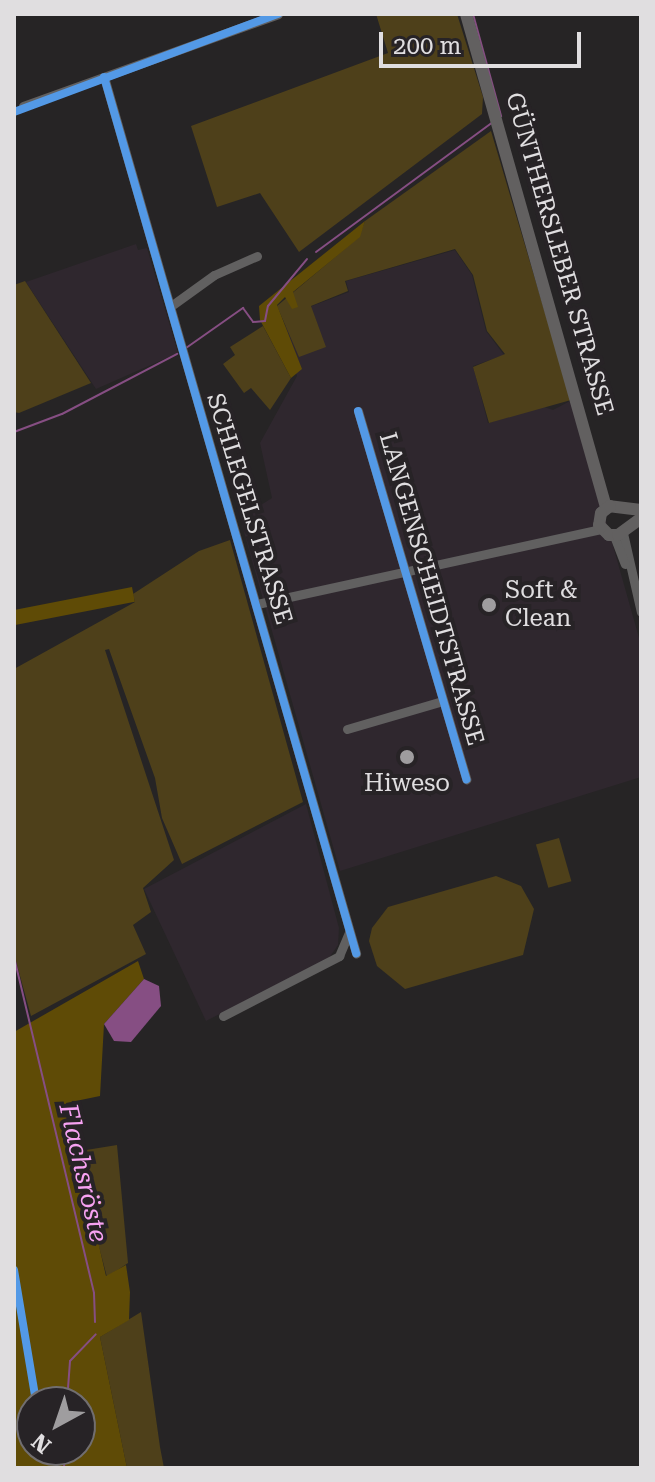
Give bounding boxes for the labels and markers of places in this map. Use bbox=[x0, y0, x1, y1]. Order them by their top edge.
place label: Soft & Clean bbox=[505, 577, 578, 633]
marker: Soft & Clean bbox=[480, 596, 498, 614]
marker: Hiweso bbox=[398, 748, 416, 766]
place label: Hiweso bbox=[364, 770, 450, 798]

